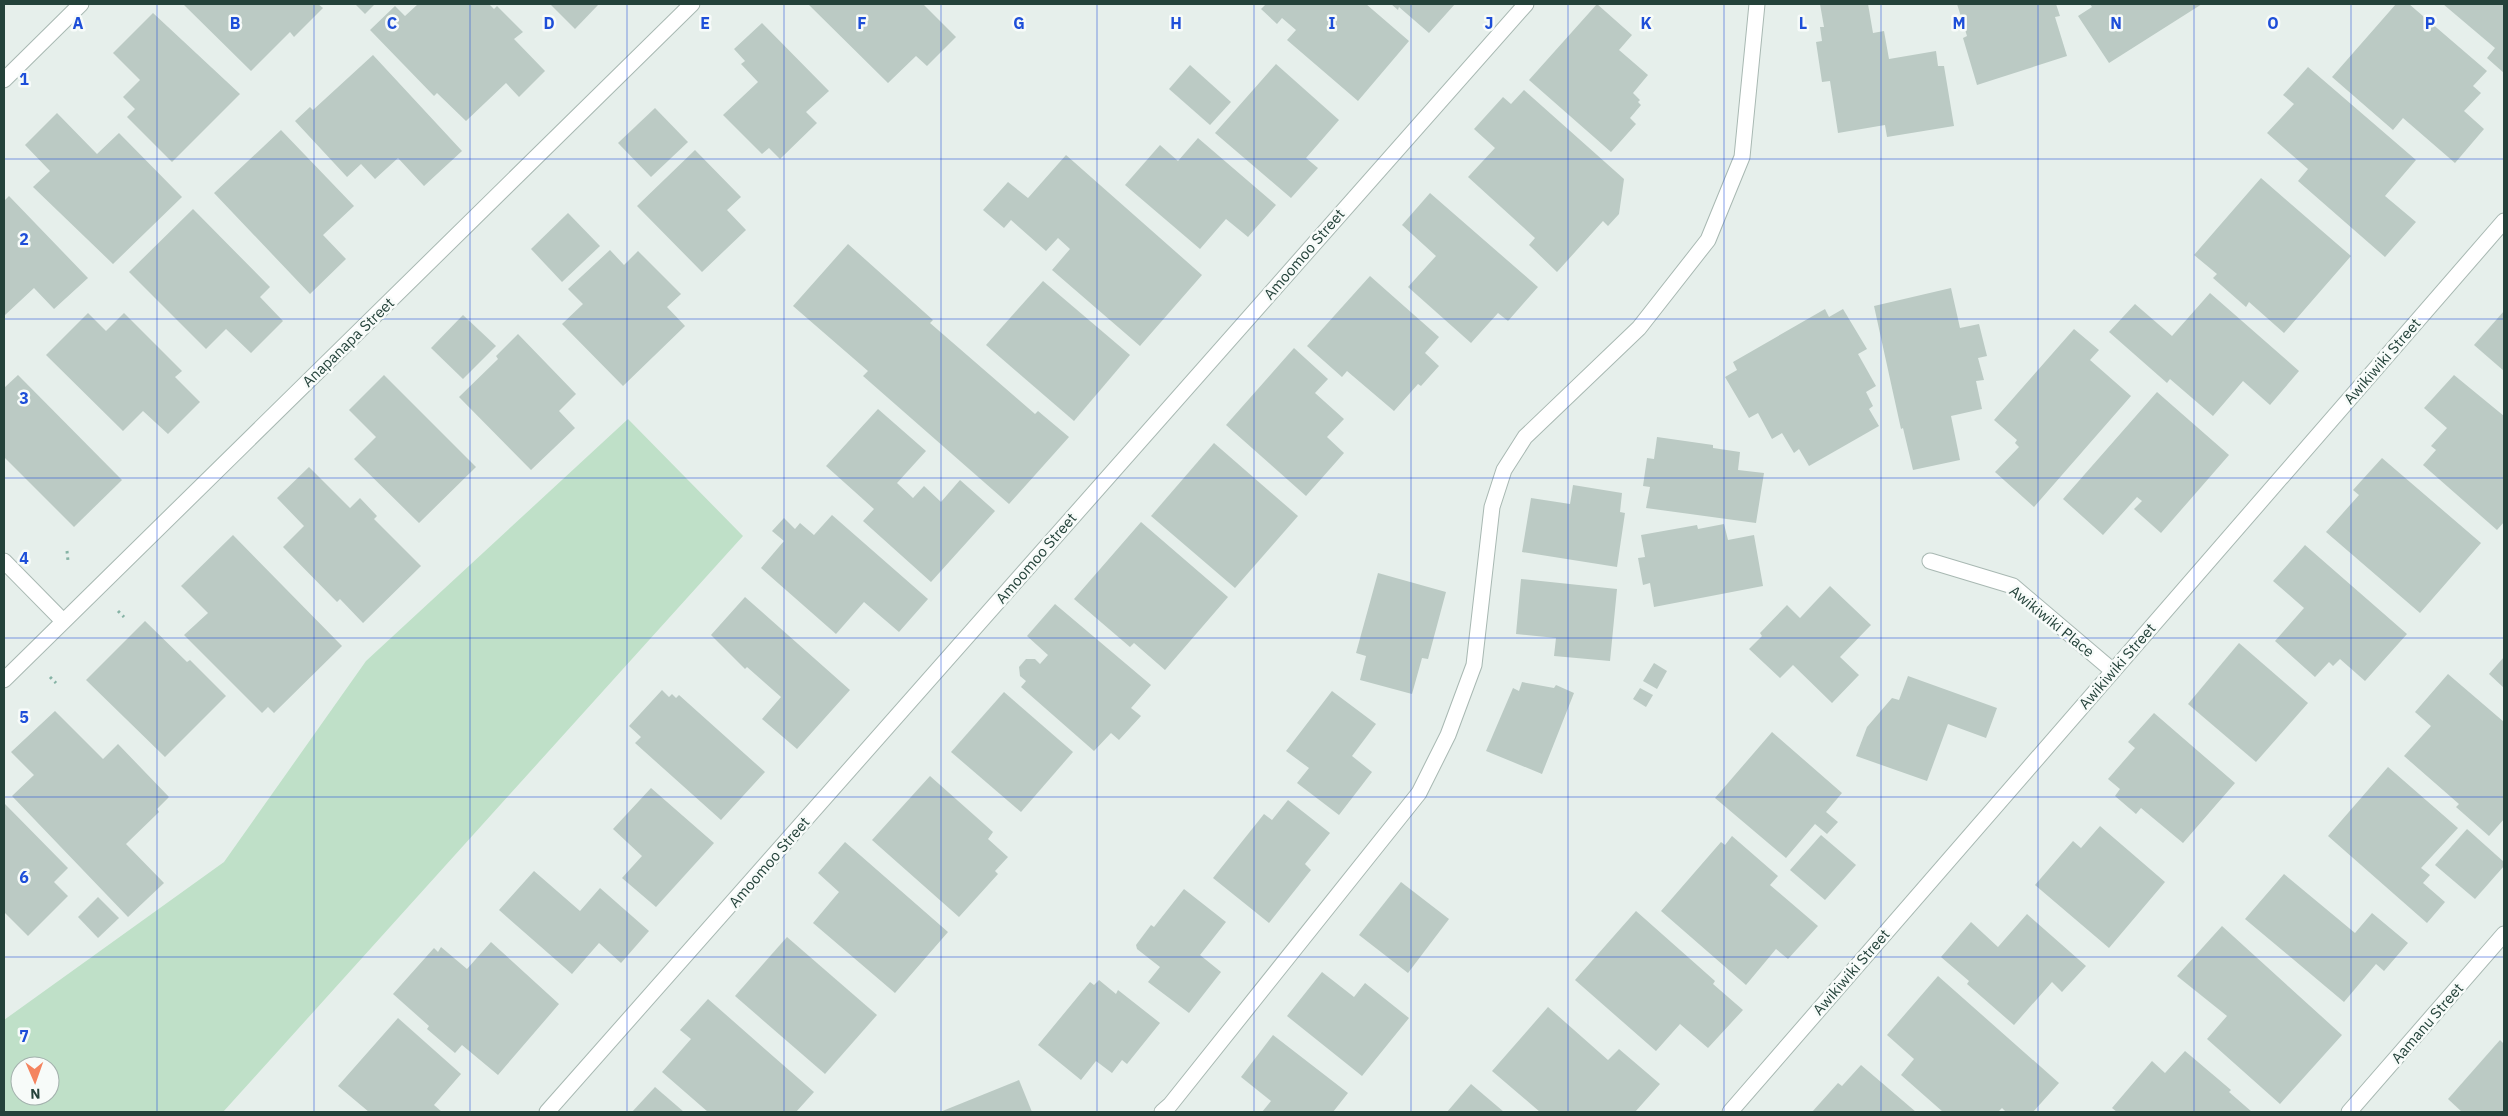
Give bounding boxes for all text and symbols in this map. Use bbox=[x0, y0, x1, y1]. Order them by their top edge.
text: A bbox=[73, 13, 84, 33]
text: B bbox=[230, 13, 241, 33]
text: C bbox=[387, 13, 397, 33]
text: D bbox=[543, 13, 555, 33]
text: E bbox=[700, 13, 710, 33]
text: F bbox=[857, 13, 867, 33]
text: G bbox=[1013, 13, 1025, 33]
text: H bbox=[1170, 13, 1182, 33]
text: I bbox=[1329, 13, 1336, 33]
text: J bbox=[1485, 13, 1493, 33]
text: K bbox=[1640, 13, 1652, 33]
text: L bbox=[1799, 13, 1807, 33]
text: M bbox=[1952, 13, 1966, 33]
text: N bbox=[2110, 13, 2122, 33]
text: O bbox=[2267, 13, 2279, 33]
text: P bbox=[2425, 13, 2435, 33]
text: 1 bbox=[19, 69, 29, 89]
street label: Amoomoo Street bbox=[1259, 205, 1349, 303]
text: 2 bbox=[19, 229, 29, 249]
street label: Anapanapa Street bbox=[298, 293, 398, 391]
street label: Awikiwiki Street bbox=[2339, 314, 2425, 408]
text: 3 bbox=[19, 388, 29, 408]
street label: Amoomoo Street bbox=[991, 509, 1081, 607]
text: 4 bbox=[19, 548, 29, 568]
street label: Awikiwiki Place bbox=[2006, 581, 2098, 661]
street label: Awikiwiki Street bbox=[2074, 619, 2160, 713]
text: 5 bbox=[19, 707, 29, 727]
street label: Amoomoo Street bbox=[724, 813, 814, 911]
text: 6 bbox=[19, 867, 29, 887]
street label: Awikiwiki Street bbox=[1808, 925, 1894, 1019]
street label: Aamanu Street bbox=[2387, 979, 2467, 1067]
text: 7 bbox=[19, 1026, 29, 1046]
north arrow bbox=[10, 1056, 60, 1106]
text: N bbox=[30, 1085, 41, 1103]

